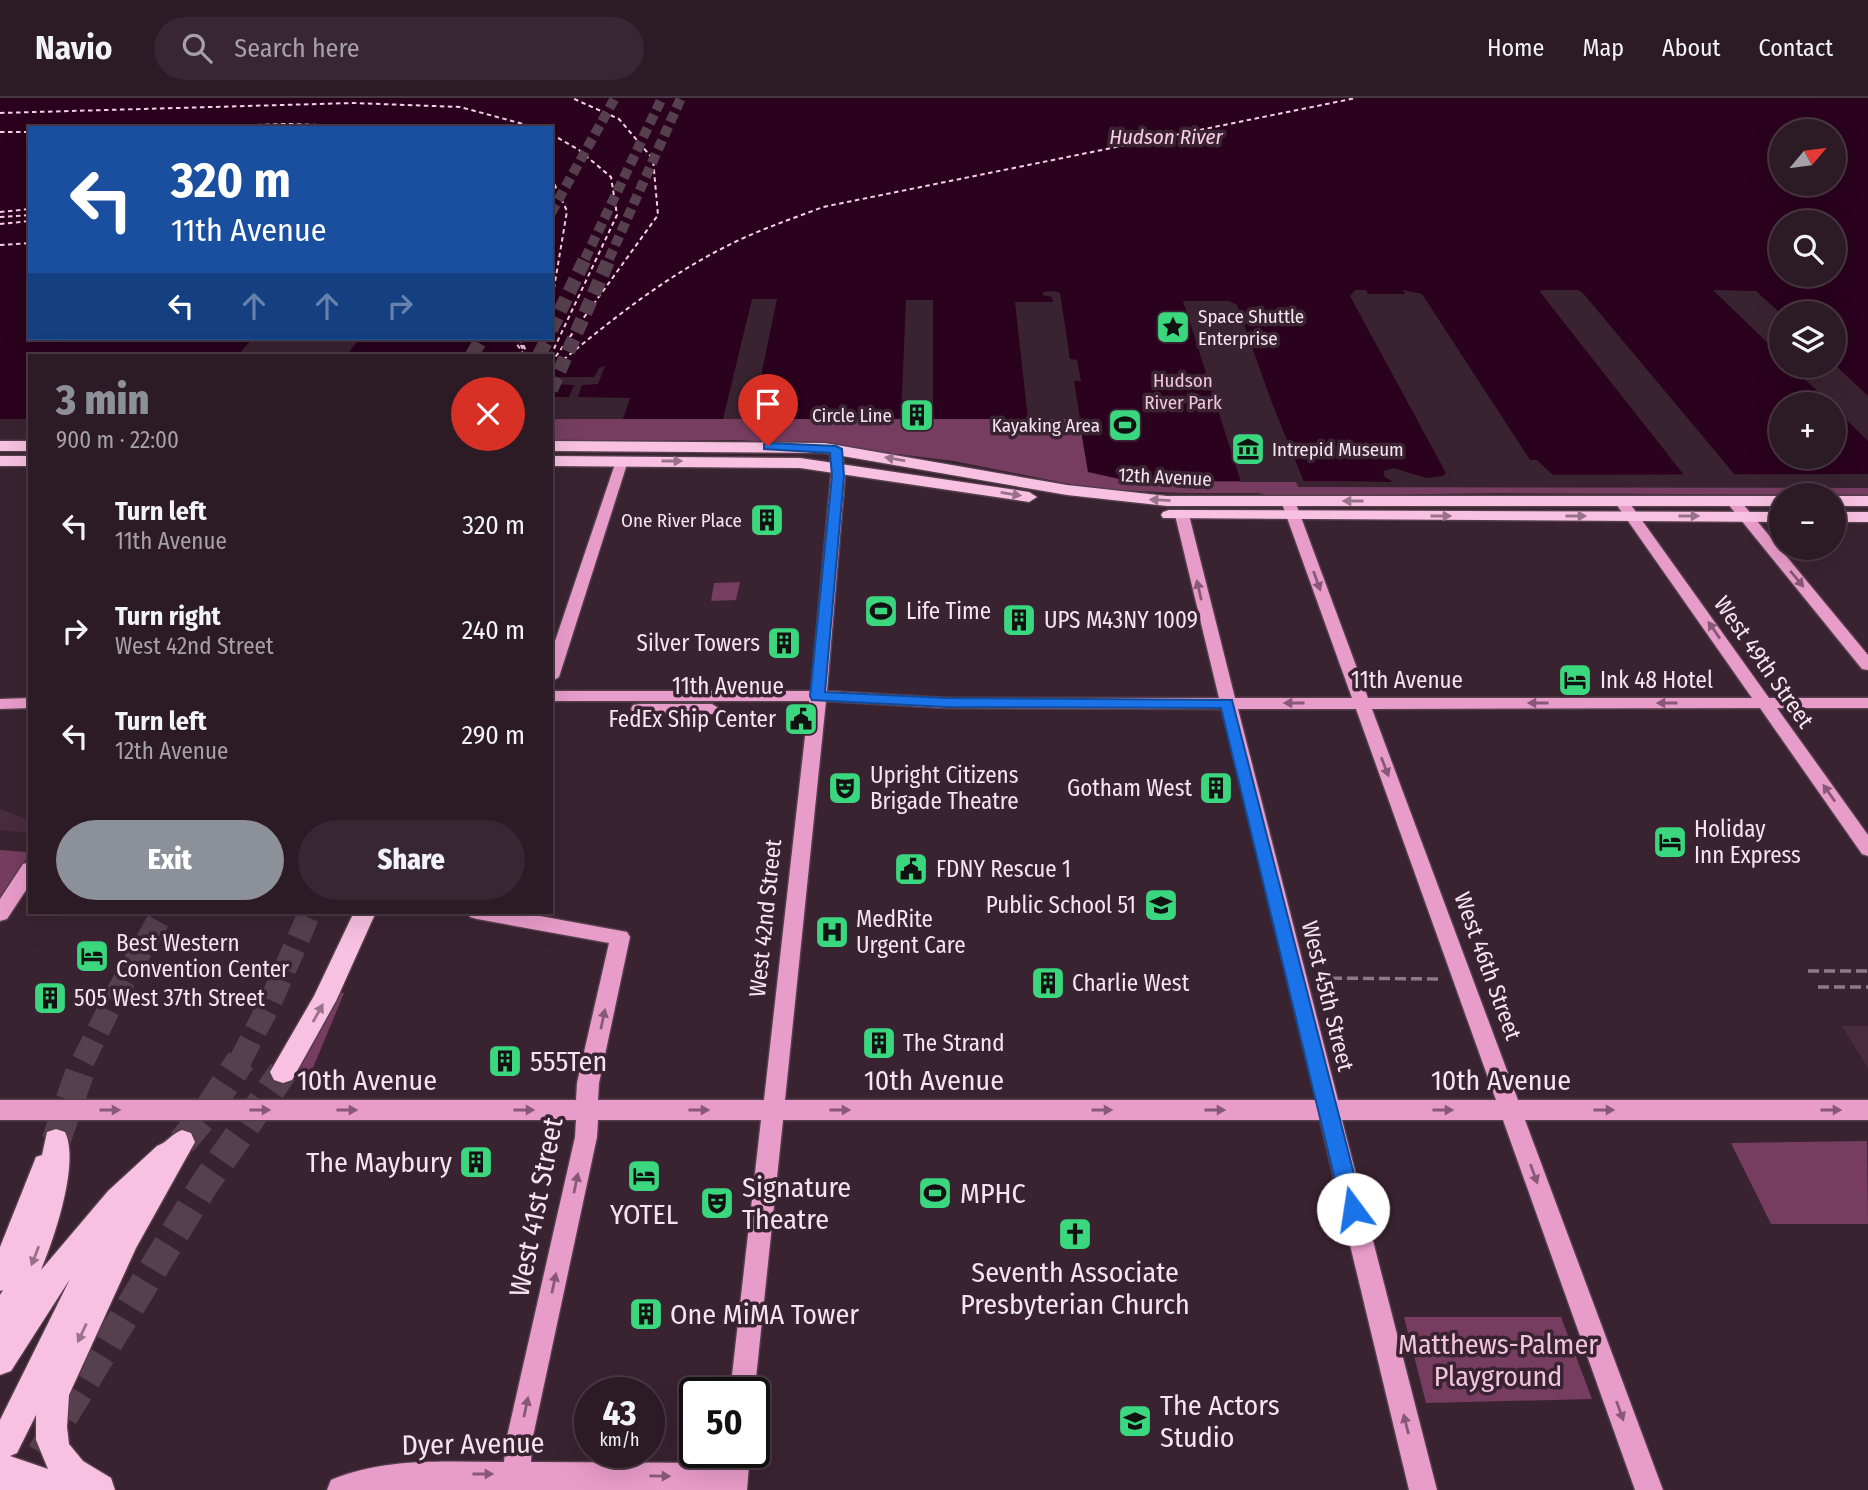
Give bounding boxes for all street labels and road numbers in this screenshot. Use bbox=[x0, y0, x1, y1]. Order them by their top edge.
street label: 12th Avenue bbox=[1118, 463, 1212, 491]
street label: West 49th Street bbox=[1708, 591, 1820, 734]
street label: 11th Avenue bbox=[1351, 666, 1463, 694]
street label: 11th Avenue bbox=[672, 672, 784, 700]
street label: West 42nd Street bbox=[743, 837, 787, 998]
street label: West 46th Street bbox=[1448, 888, 1528, 1044]
street label: West 45th Street bbox=[1296, 918, 1360, 1075]
street label: 10th Avenue bbox=[297, 1064, 437, 1097]
street label: 10th Avenue bbox=[864, 1064, 1004, 1097]
street label: 10th Avenue bbox=[1431, 1064, 1571, 1097]
street label: West 41st Street bbox=[502, 1114, 570, 1299]
street label: Dyer Avenue bbox=[401, 1426, 545, 1462]

